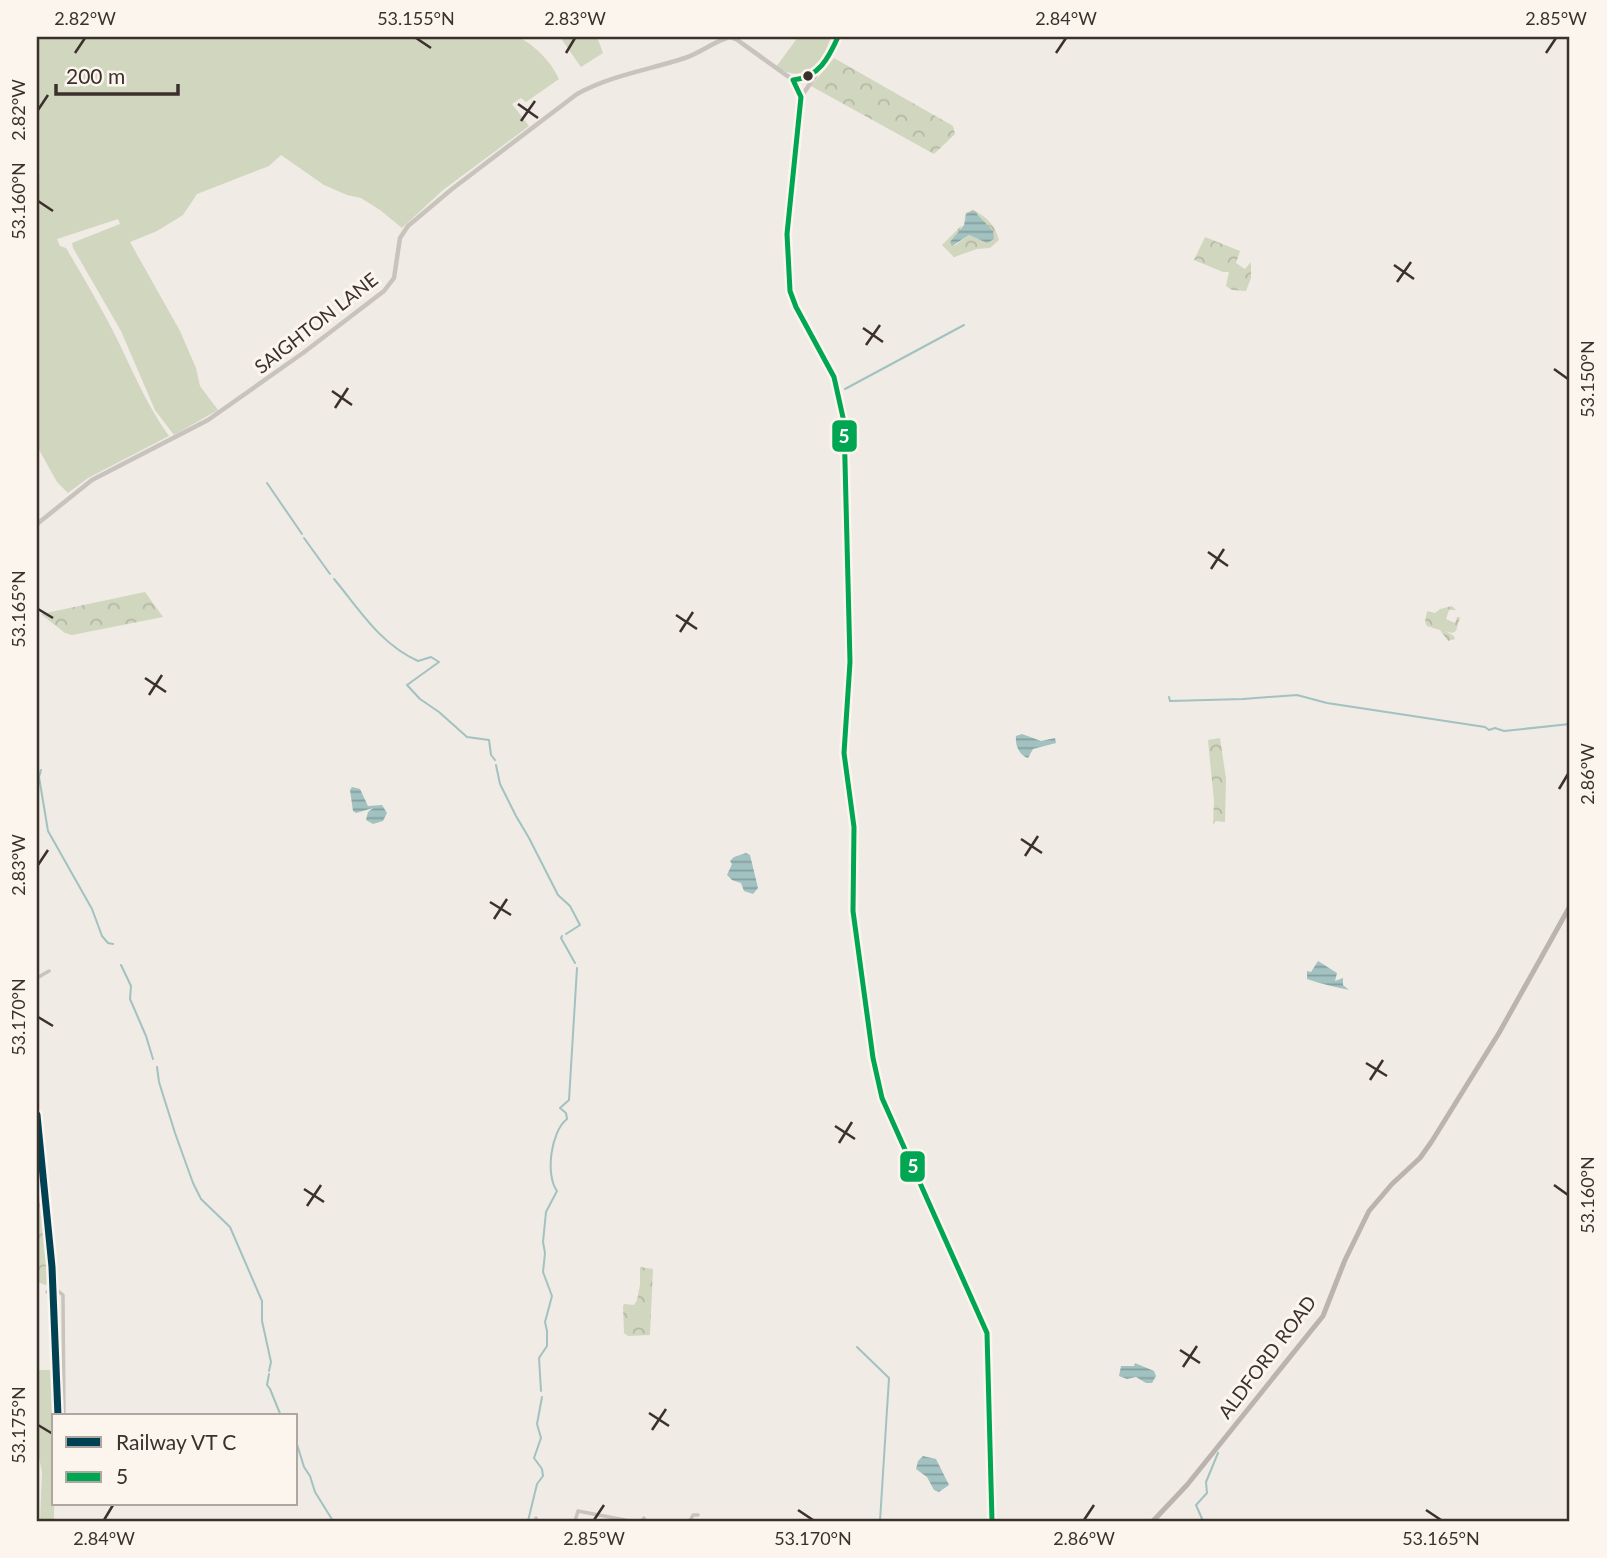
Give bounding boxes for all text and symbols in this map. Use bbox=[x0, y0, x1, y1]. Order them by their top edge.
text: 2.82°W bbox=[54, 7, 116, 29]
text: 53.155°N bbox=[377, 7, 455, 29]
text: 2.83°W bbox=[544, 7, 606, 29]
text: 2.84°W bbox=[1035, 7, 1097, 29]
text: 2.85°W bbox=[1525, 7, 1587, 29]
scale bar bbox=[56, 52, 178, 96]
text: 200 m bbox=[66, 63, 125, 88]
unlabelled marker bbox=[801, 69, 815, 83]
text: 2.82°W bbox=[7, 79, 29, 141]
text: 53.160°N bbox=[7, 162, 29, 240]
street label: SAIGHTON LANE bbox=[250, 267, 382, 378]
text: 53.150°N bbox=[1576, 340, 1598, 418]
line badge: 5 bbox=[831, 419, 858, 453]
text: 5 bbox=[838, 424, 850, 447]
text: 53.165°N bbox=[7, 570, 29, 648]
text: 2.86°W bbox=[1576, 743, 1598, 805]
text: 2.83°W bbox=[7, 834, 29, 896]
text: 53.170°N bbox=[7, 978, 29, 1056]
line badge: 5 bbox=[899, 1150, 926, 1183]
text: 5 bbox=[907, 1154, 919, 1177]
text: 53.160°N bbox=[1576, 1156, 1598, 1234]
street label: ALDFORD ROAD bbox=[1213, 1291, 1320, 1423]
text: 53.175°N bbox=[7, 1386, 29, 1464]
legend bbox=[52, 1414, 298, 1506]
text: Railway VT C bbox=[116, 1429, 236, 1454]
text: 5 bbox=[116, 1463, 128, 1488]
text: 2.84°W bbox=[73, 1527, 135, 1549]
text: 2.85°W bbox=[563, 1527, 625, 1549]
text: 53.170°N bbox=[774, 1527, 852, 1549]
text: 2.86°W bbox=[1053, 1527, 1115, 1549]
text: 53.165°N bbox=[1402, 1527, 1480, 1549]

